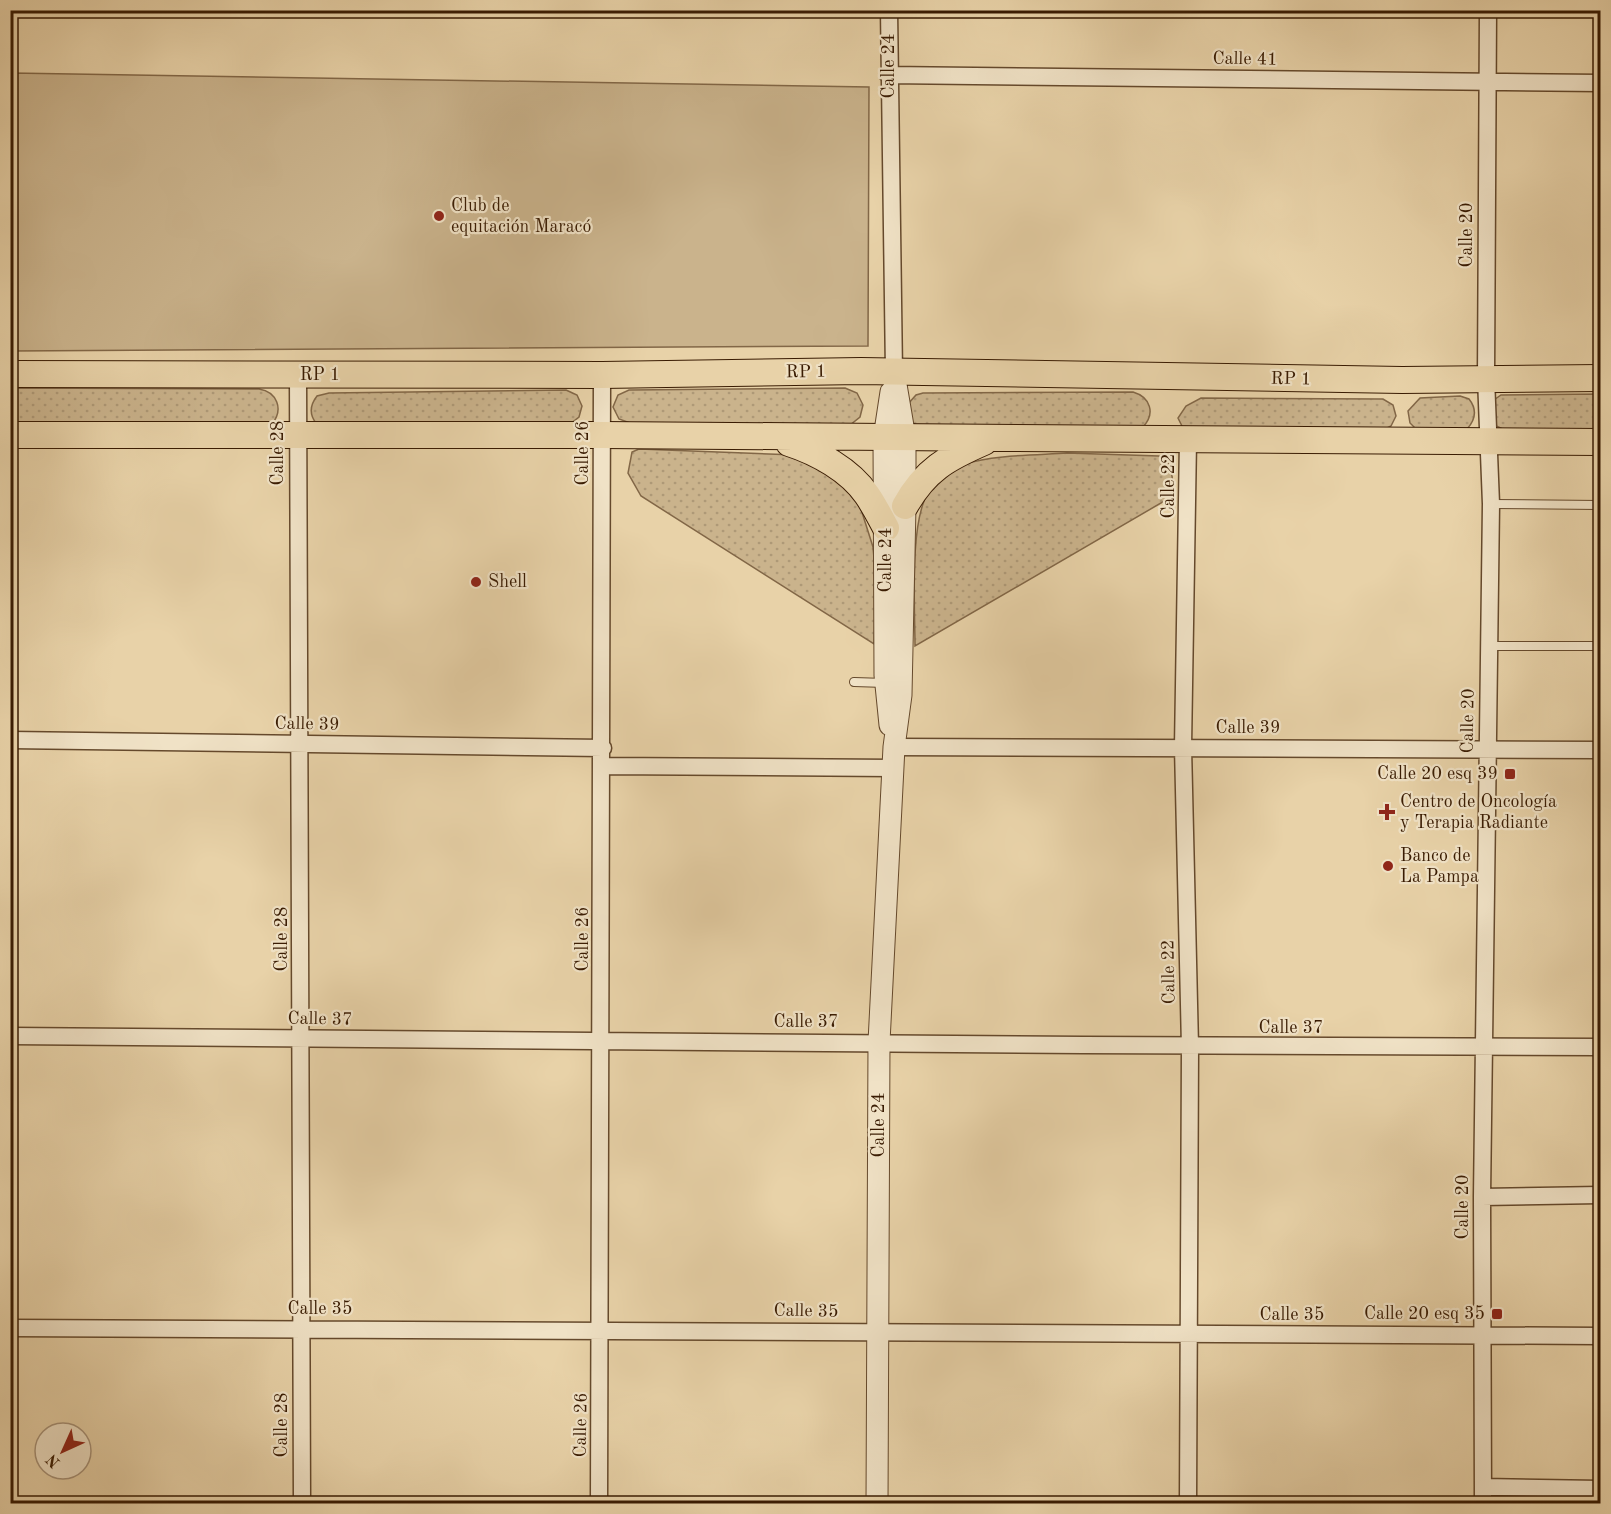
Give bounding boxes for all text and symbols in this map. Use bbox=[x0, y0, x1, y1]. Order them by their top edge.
street label: Calle 24 bbox=[880, 34, 898, 98]
street label: Calle 41 bbox=[1212, 49, 1278, 69]
place label: Club de equitación Maracó bbox=[451, 197, 591, 236]
street label: Calle 20 bbox=[1458, 203, 1476, 267]
marker: Club de equitación Maracó bbox=[432, 209, 446, 223]
street label: RP 1 bbox=[786, 363, 826, 381]
street label: RP 1 bbox=[300, 366, 340, 384]
street label: RP 1 bbox=[1271, 370, 1311, 388]
street label: Calle 28 bbox=[269, 421, 287, 485]
street label: Calle 26 bbox=[574, 421, 592, 485]
street label: Calle 22 bbox=[1160, 454, 1178, 518]
street label: Calle 24 bbox=[877, 528, 895, 592]
place label: Shell bbox=[488, 573, 527, 591]
marker: Shell bbox=[469, 575, 483, 589]
street label: Calle 20 bbox=[1458, 688, 1478, 754]
street label: Calle 39 bbox=[274, 714, 340, 734]
street label: Calle 39 bbox=[1216, 719, 1280, 737]
place label: Calle 20 esq 39 bbox=[1377, 765, 1498, 783]
marker: Calle 20 esq 39 bbox=[1503, 767, 1517, 781]
place label: Centro de Oncología y Terapia Radiante bbox=[1400, 793, 1557, 832]
marker: Centro de Oncología y Terapia Radiante bbox=[1378, 803, 1396, 821]
place label: Banco de La Pampa bbox=[1400, 847, 1479, 886]
marker: Banco de La Pampa bbox=[1381, 859, 1395, 873]
street label: Calle 28 bbox=[273, 907, 291, 971]
street label: Calle 26 bbox=[574, 907, 592, 971]
street label: Calle 22 bbox=[1159, 939, 1179, 1005]
street label: Calle 37 bbox=[287, 1009, 353, 1029]
street label: Calle 37 bbox=[774, 1013, 838, 1031]
street label: Calle 37 bbox=[1259, 1019, 1323, 1037]
street label: Calle 24 bbox=[870, 1093, 888, 1157]
street label: Calle 20 bbox=[1454, 1175, 1472, 1239]
street label: Calle 35 bbox=[288, 1300, 352, 1318]
street label: Calle 35 bbox=[773, 1301, 839, 1321]
place label: Calle 20 esq 35 bbox=[1364, 1305, 1485, 1323]
street label: Calle 35 bbox=[1260, 1306, 1324, 1324]
marker: Calle 20 esq 35 bbox=[1490, 1307, 1504, 1321]
street label: Calle 26 bbox=[571, 1392, 591, 1458]
street label: Calle 28 bbox=[273, 1393, 291, 1457]
north arrow bbox=[33, 1421, 93, 1481]
text: N bbox=[43, 1450, 64, 1470]

